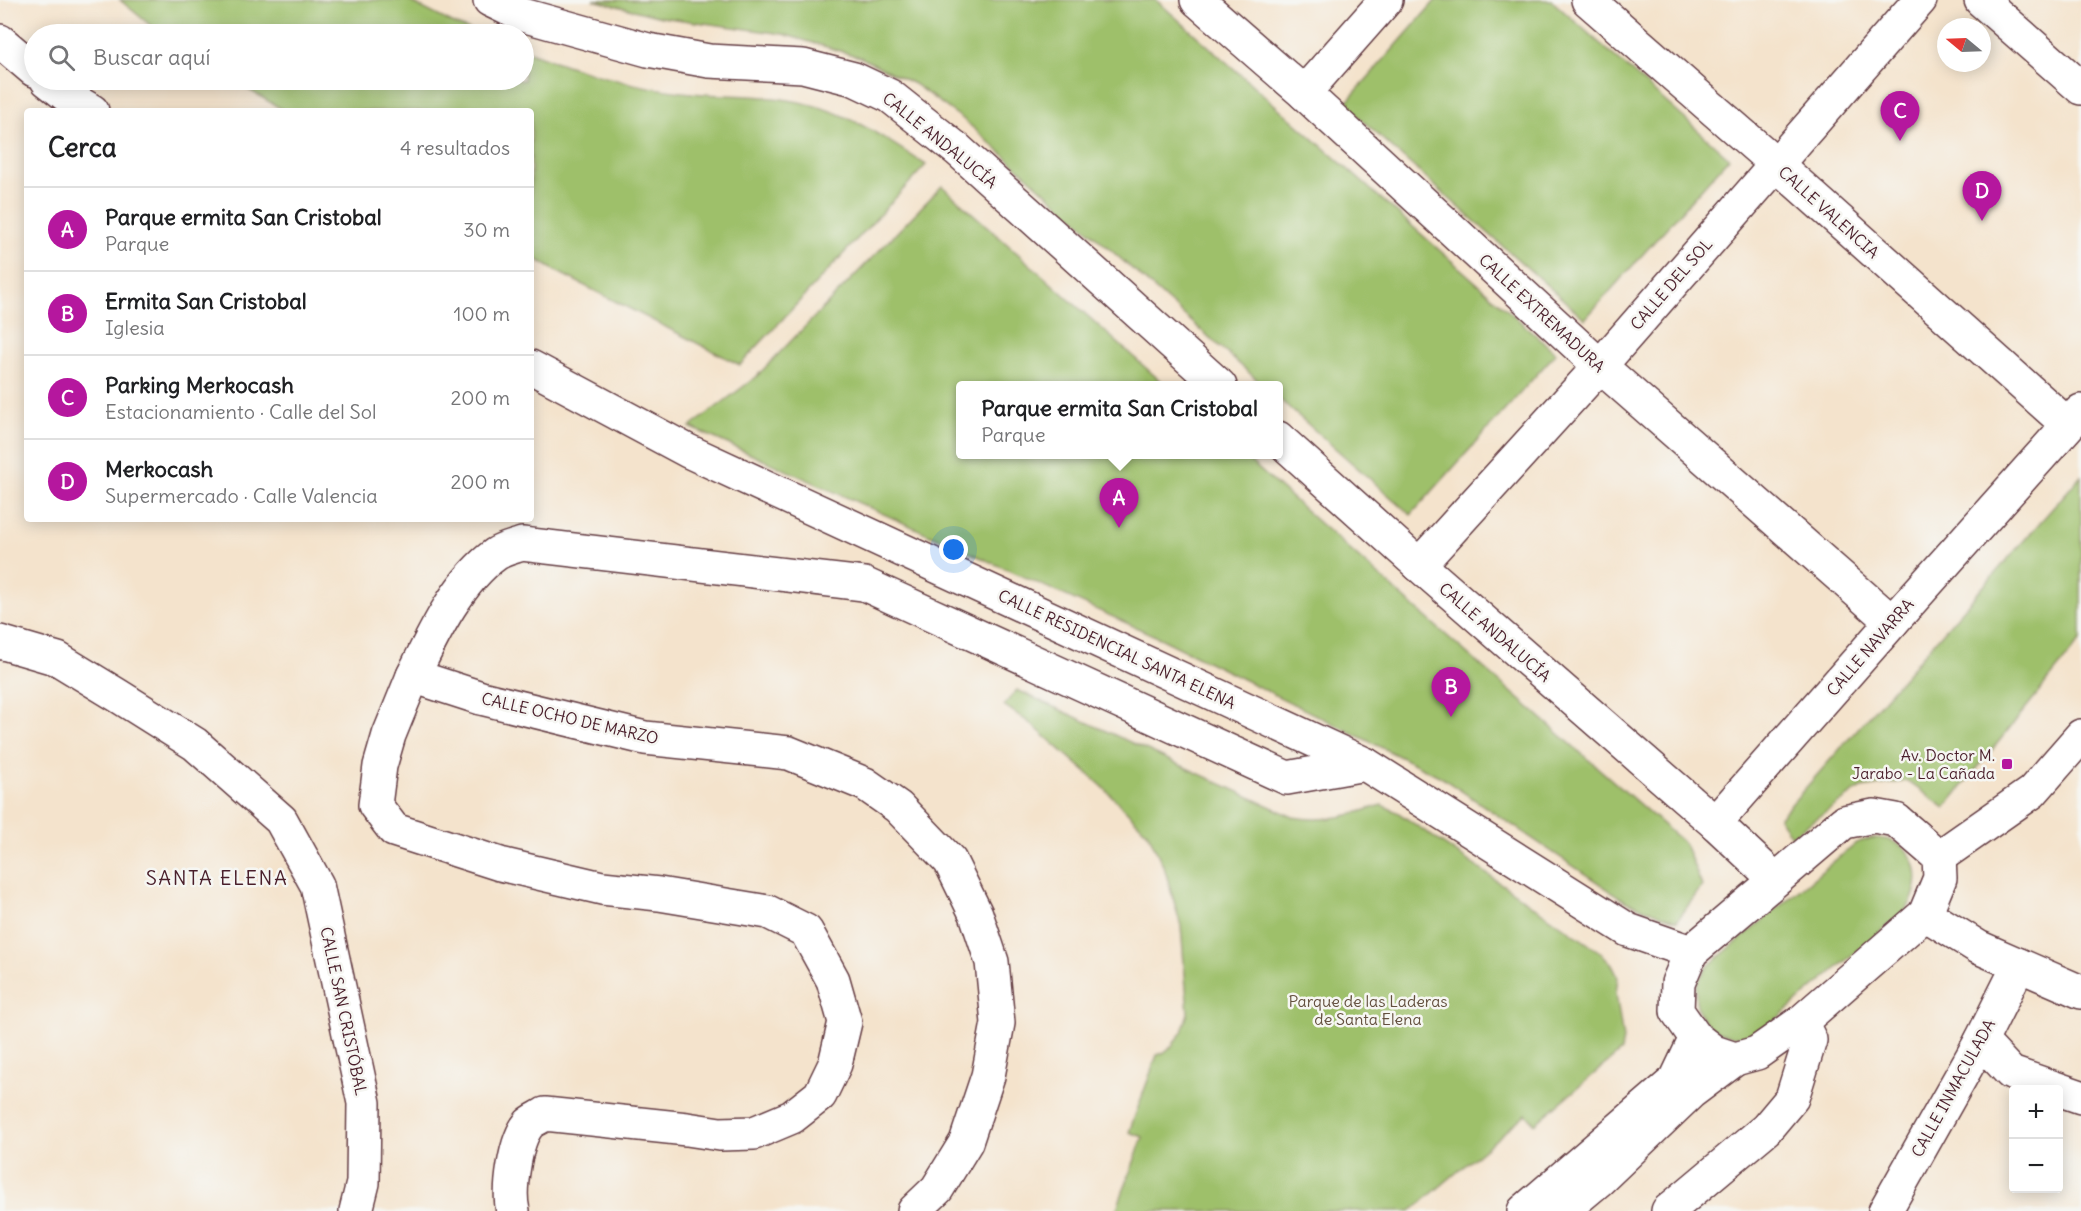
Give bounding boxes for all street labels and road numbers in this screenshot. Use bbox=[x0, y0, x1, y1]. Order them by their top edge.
street label: CALLE ANDALUCÍA bbox=[879, 88, 1001, 192]
street label: CALLE VALENCIA bbox=[1775, 162, 1883, 262]
street label: CALLE DEL SOL bbox=[1626, 234, 1716, 334]
street label: CALLE EXTREMADURA bbox=[1475, 249, 1609, 377]
street label: CALLE ANDALUCÍA bbox=[1435, 578, 1555, 686]
street label: CALLE RESIDENCIAL SANTA ELENA bbox=[995, 585, 1239, 713]
street label: CALLE NAVARRA bbox=[1822, 594, 1918, 700]
street label: CALLE OCHO DE MARZO bbox=[480, 688, 660, 748]
street label: CALLE SAN CRISTÓBAL bbox=[316, 925, 372, 1097]
street label: CALLE INMACULADA bbox=[1907, 1015, 1999, 1161]

